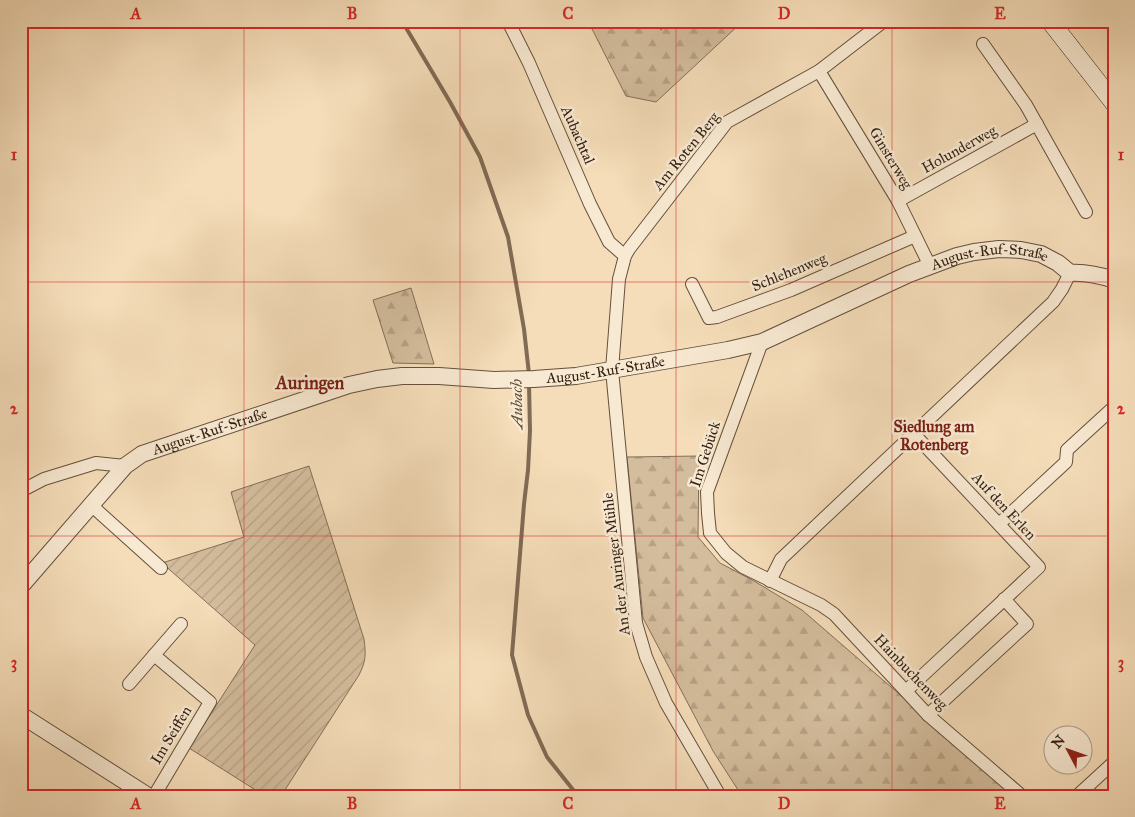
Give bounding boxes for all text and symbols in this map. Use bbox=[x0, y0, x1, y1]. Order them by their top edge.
text: A bbox=[130, 4, 142, 23]
text: B bbox=[347, 4, 357, 23]
text: C bbox=[563, 4, 574, 23]
text: D bbox=[778, 4, 791, 23]
text: E bbox=[994, 4, 1006, 23]
street label: Aubachtal bbox=[557, 102, 599, 168]
street label: Am Roten Berg bbox=[648, 107, 724, 195]
street label: Holunderweg bbox=[918, 121, 1001, 177]
street label: Ginsterweg bbox=[866, 124, 917, 193]
text: 1 bbox=[11, 145, 18, 164]
text: 1 bbox=[1118, 145, 1125, 164]
street label: August-Ruf-Straße bbox=[928, 240, 1052, 274]
street label: Schlehenweg bbox=[749, 248, 830, 295]
street label: August-Ruf-Straße bbox=[545, 352, 666, 387]
district label: Auringen bbox=[275, 372, 345, 395]
water label: Aubach bbox=[507, 379, 526, 431]
text: 2 bbox=[10, 399, 19, 418]
text: 2 bbox=[1117, 399, 1126, 418]
street label: August-Ruf-Straße bbox=[149, 404, 269, 459]
district label: Siedlung am Rotenberg bbox=[894, 417, 975, 455]
street label: Im Gebück bbox=[686, 419, 724, 489]
street label: Auf den Erlen bbox=[967, 468, 1040, 544]
street label: An der Auringer Mühle bbox=[598, 492, 634, 637]
street label: Hainbuchenweg bbox=[870, 630, 952, 714]
text: 3 bbox=[11, 653, 17, 673]
text: 3 bbox=[1118, 653, 1124, 673]
street label: Im Seiffen bbox=[147, 703, 195, 767]
north arrow bbox=[1042, 724, 1092, 774]
text: N bbox=[1048, 732, 1069, 752]
text: A bbox=[130, 794, 142, 813]
text: B bbox=[347, 794, 357, 813]
text: C bbox=[563, 794, 574, 813]
text: D bbox=[778, 794, 791, 813]
text: E bbox=[994, 794, 1006, 813]

